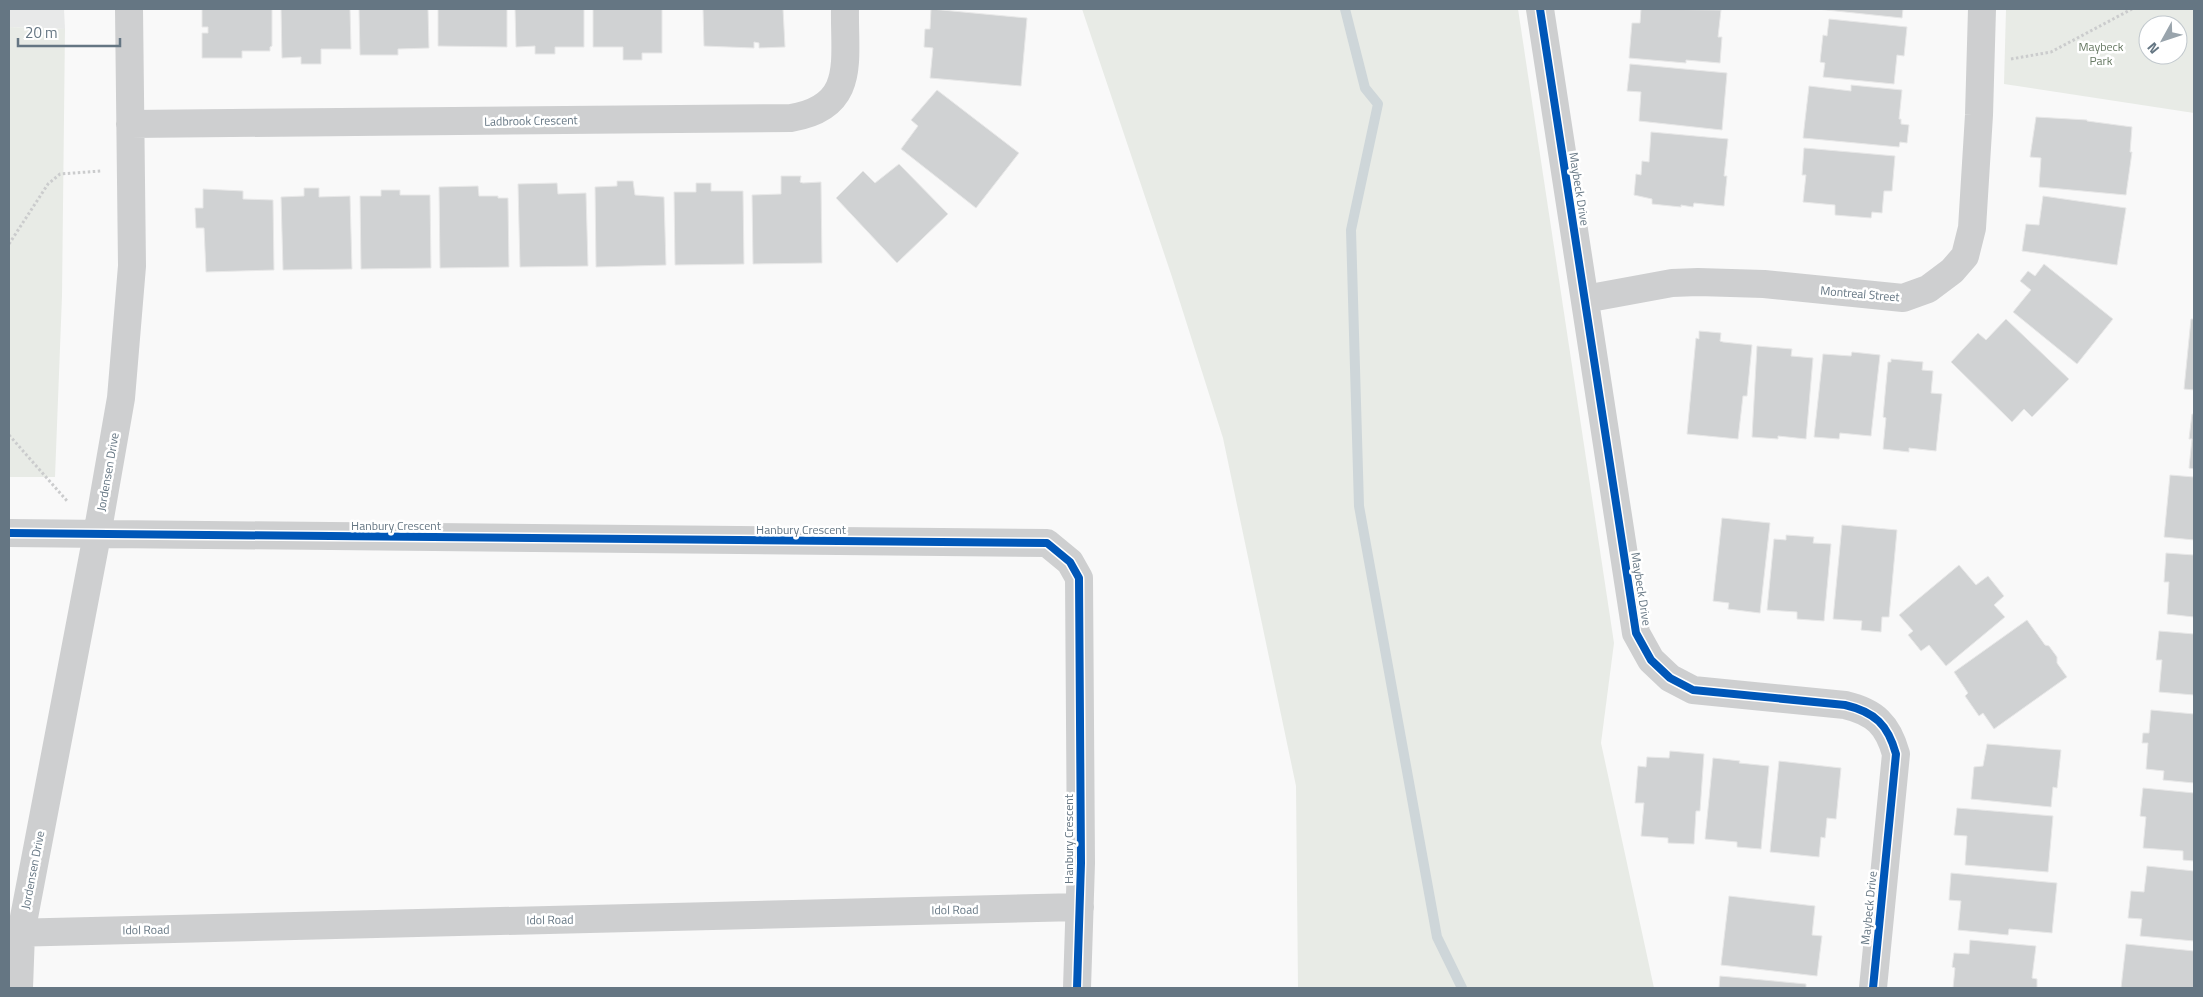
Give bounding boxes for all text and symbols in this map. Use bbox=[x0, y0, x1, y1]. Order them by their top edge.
scale bar bbox=[18, 15, 120, 47]
north arrow bbox=[2138, 15, 2188, 65]
text: 20 m bbox=[25, 21, 58, 44]
park label: Maybeck Park bbox=[2078, 37, 2124, 70]
text: N bbox=[2141, 38, 2164, 59]
street label: Ladbrook Crescent bbox=[484, 110, 579, 131]
street label: Maybeck Drive bbox=[1564, 151, 1595, 227]
street label: Montreal Street bbox=[1820, 281, 1901, 306]
street label: Jordensen Drive bbox=[91, 431, 124, 513]
street label: Hanbury Crescent bbox=[351, 516, 442, 535]
street label: Hanbury Crescent bbox=[756, 520, 847, 539]
street label: Maybeck Drive bbox=[1626, 551, 1657, 627]
street label: Hanbury Crescent bbox=[1059, 793, 1078, 884]
street label: Jordensen Drive bbox=[16, 829, 49, 911]
street label: Maybeck Drive bbox=[1855, 870, 1882, 946]
street label: Idol Road bbox=[931, 900, 979, 919]
street label: Idol Road bbox=[526, 910, 574, 929]
street label: Idol Road bbox=[122, 920, 170, 939]

